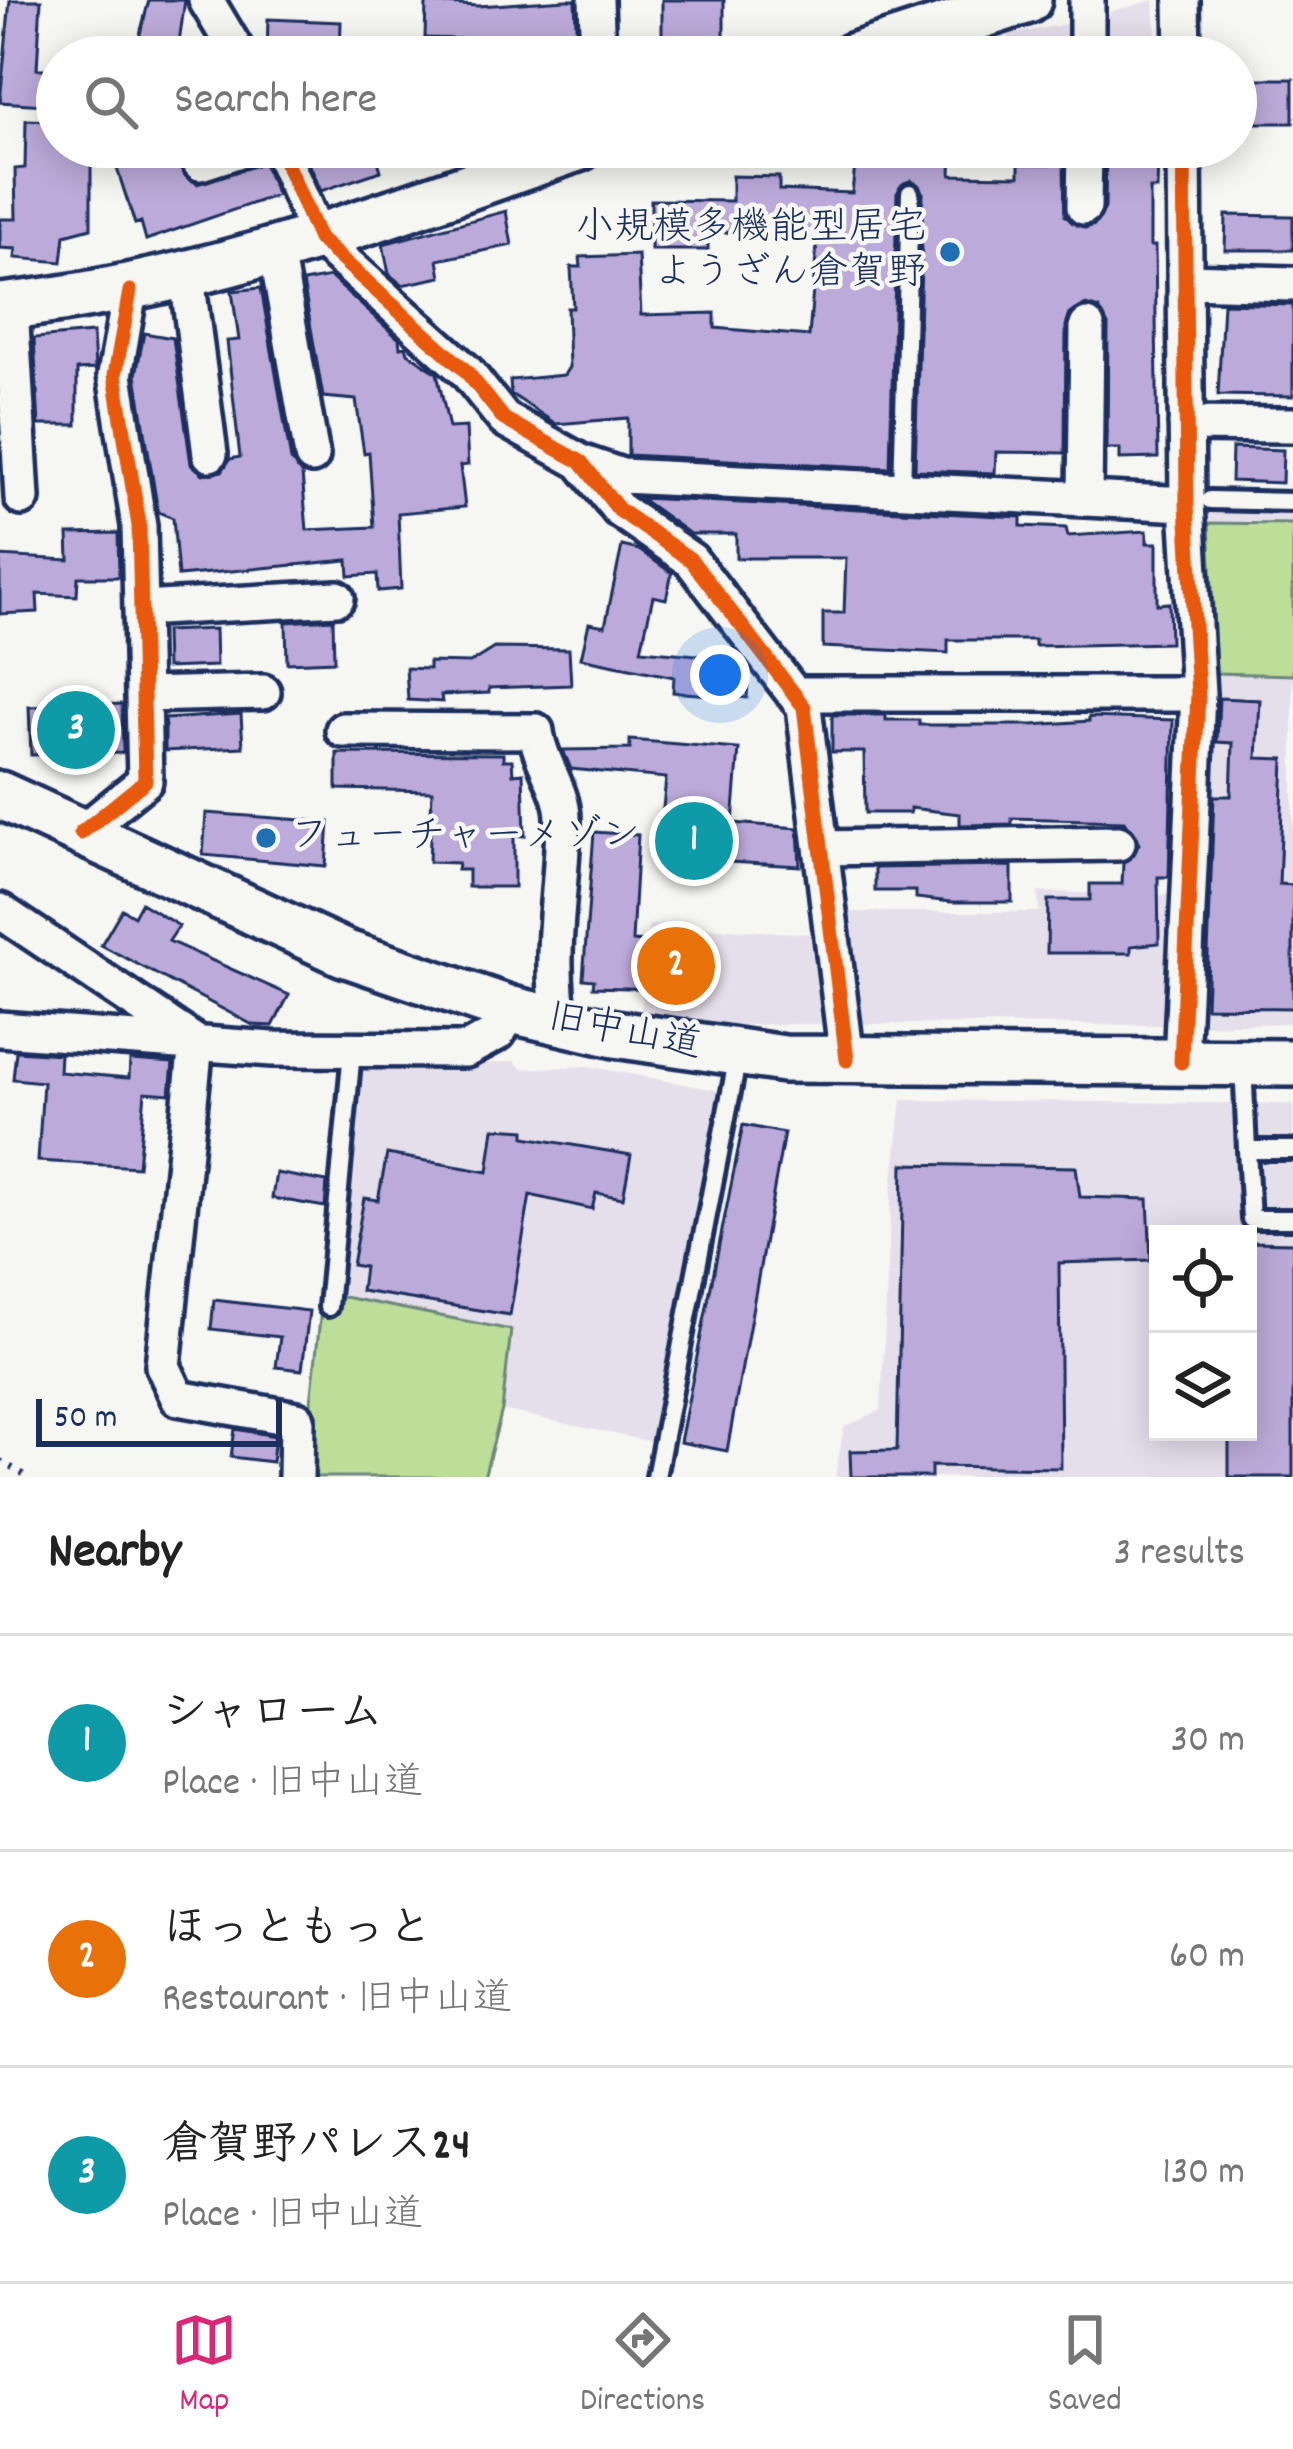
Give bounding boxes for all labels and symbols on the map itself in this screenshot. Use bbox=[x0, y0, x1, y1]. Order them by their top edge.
place label: 小規模多機能型居宅 ようざん倉賀野 bbox=[575, 203, 926, 303]
marker: 小規模多機能型居宅 ようざん倉賀野 bbox=[937, 239, 963, 265]
your location bbox=[690, 645, 750, 705]
pin: 3 bbox=[37, 685, 115, 775]
pin: 1 bbox=[655, 796, 733, 886]
place label: フューチャーメゾン bbox=[290, 811, 640, 866]
marker: フューチャーメゾン bbox=[253, 825, 279, 851]
pin: 2 bbox=[637, 921, 715, 1011]
street label: 旧中山道 bbox=[542, 992, 706, 1076]
scale bar bbox=[36, 1393, 282, 1446]

